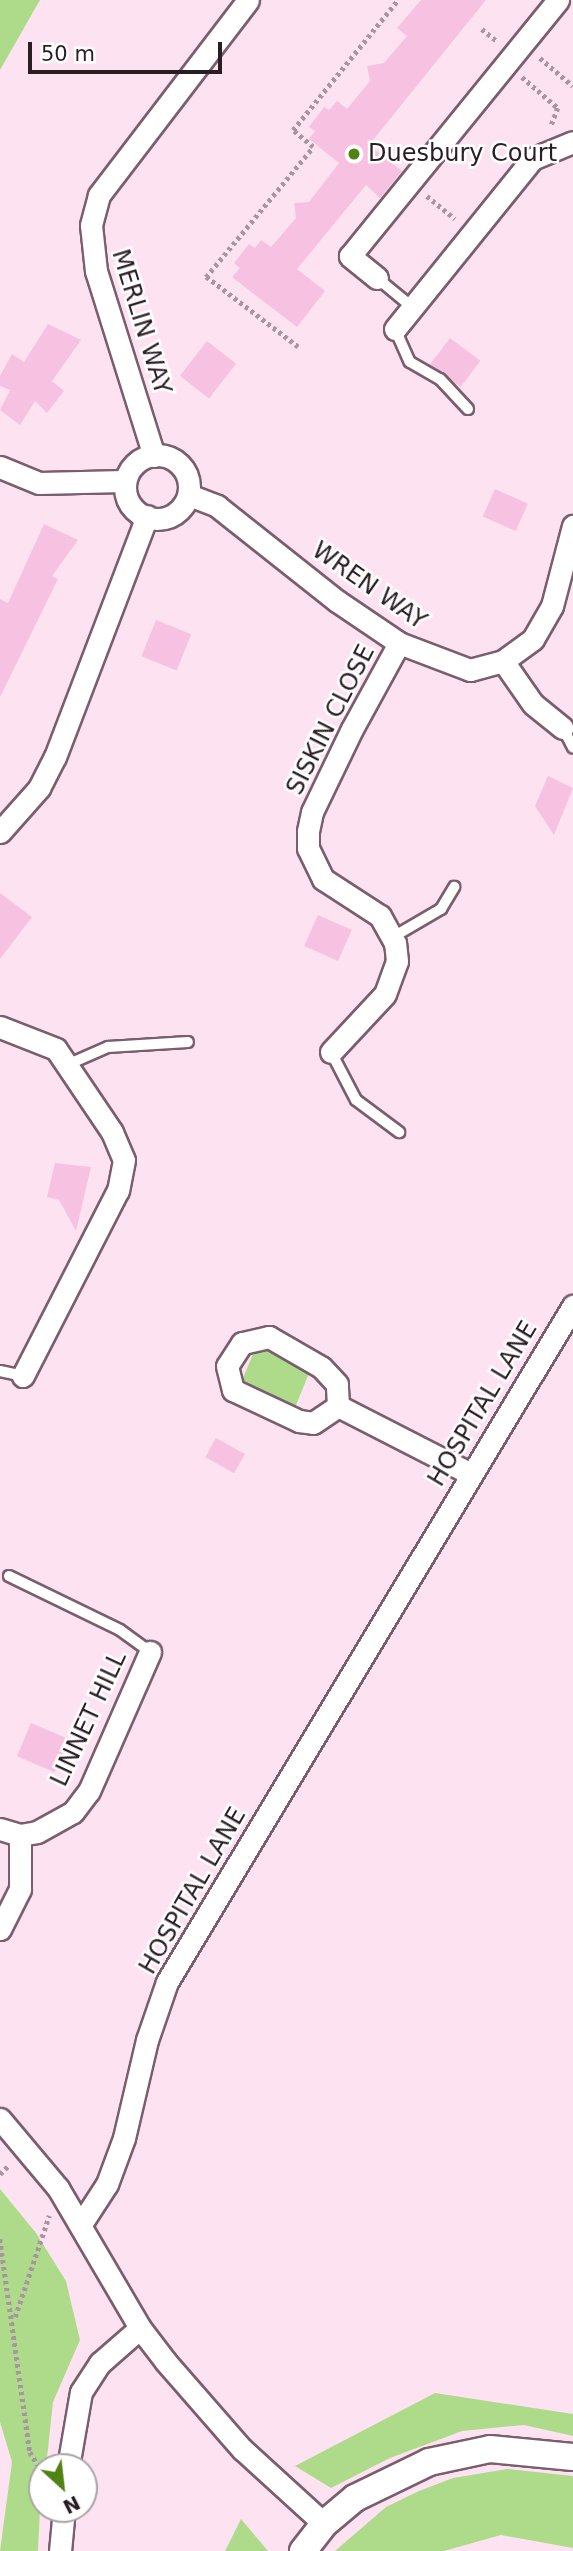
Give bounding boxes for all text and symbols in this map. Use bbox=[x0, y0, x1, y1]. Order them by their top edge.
scale bar bbox=[32, 28, 226, 72]
text: 50 m bbox=[41, 42, 95, 66]
place label: Duesbury Court bbox=[368, 140, 557, 168]
marker: Duesbury Court bbox=[346, 146, 362, 162]
street label: MERLIN WAY bbox=[105, 246, 177, 398]
street label: WREN WAY bbox=[306, 536, 432, 636]
street label: SISKIN CLOSE bbox=[281, 640, 381, 800]
street label: HOSPITAL LANE bbox=[422, 1316, 544, 1492]
street label: LINNET HILL bbox=[45, 1647, 133, 1791]
street label: HOSPITAL LANE bbox=[134, 1803, 252, 1979]
north arrow bbox=[28, 2453, 98, 2523]
text: N bbox=[60, 2492, 84, 2518]

